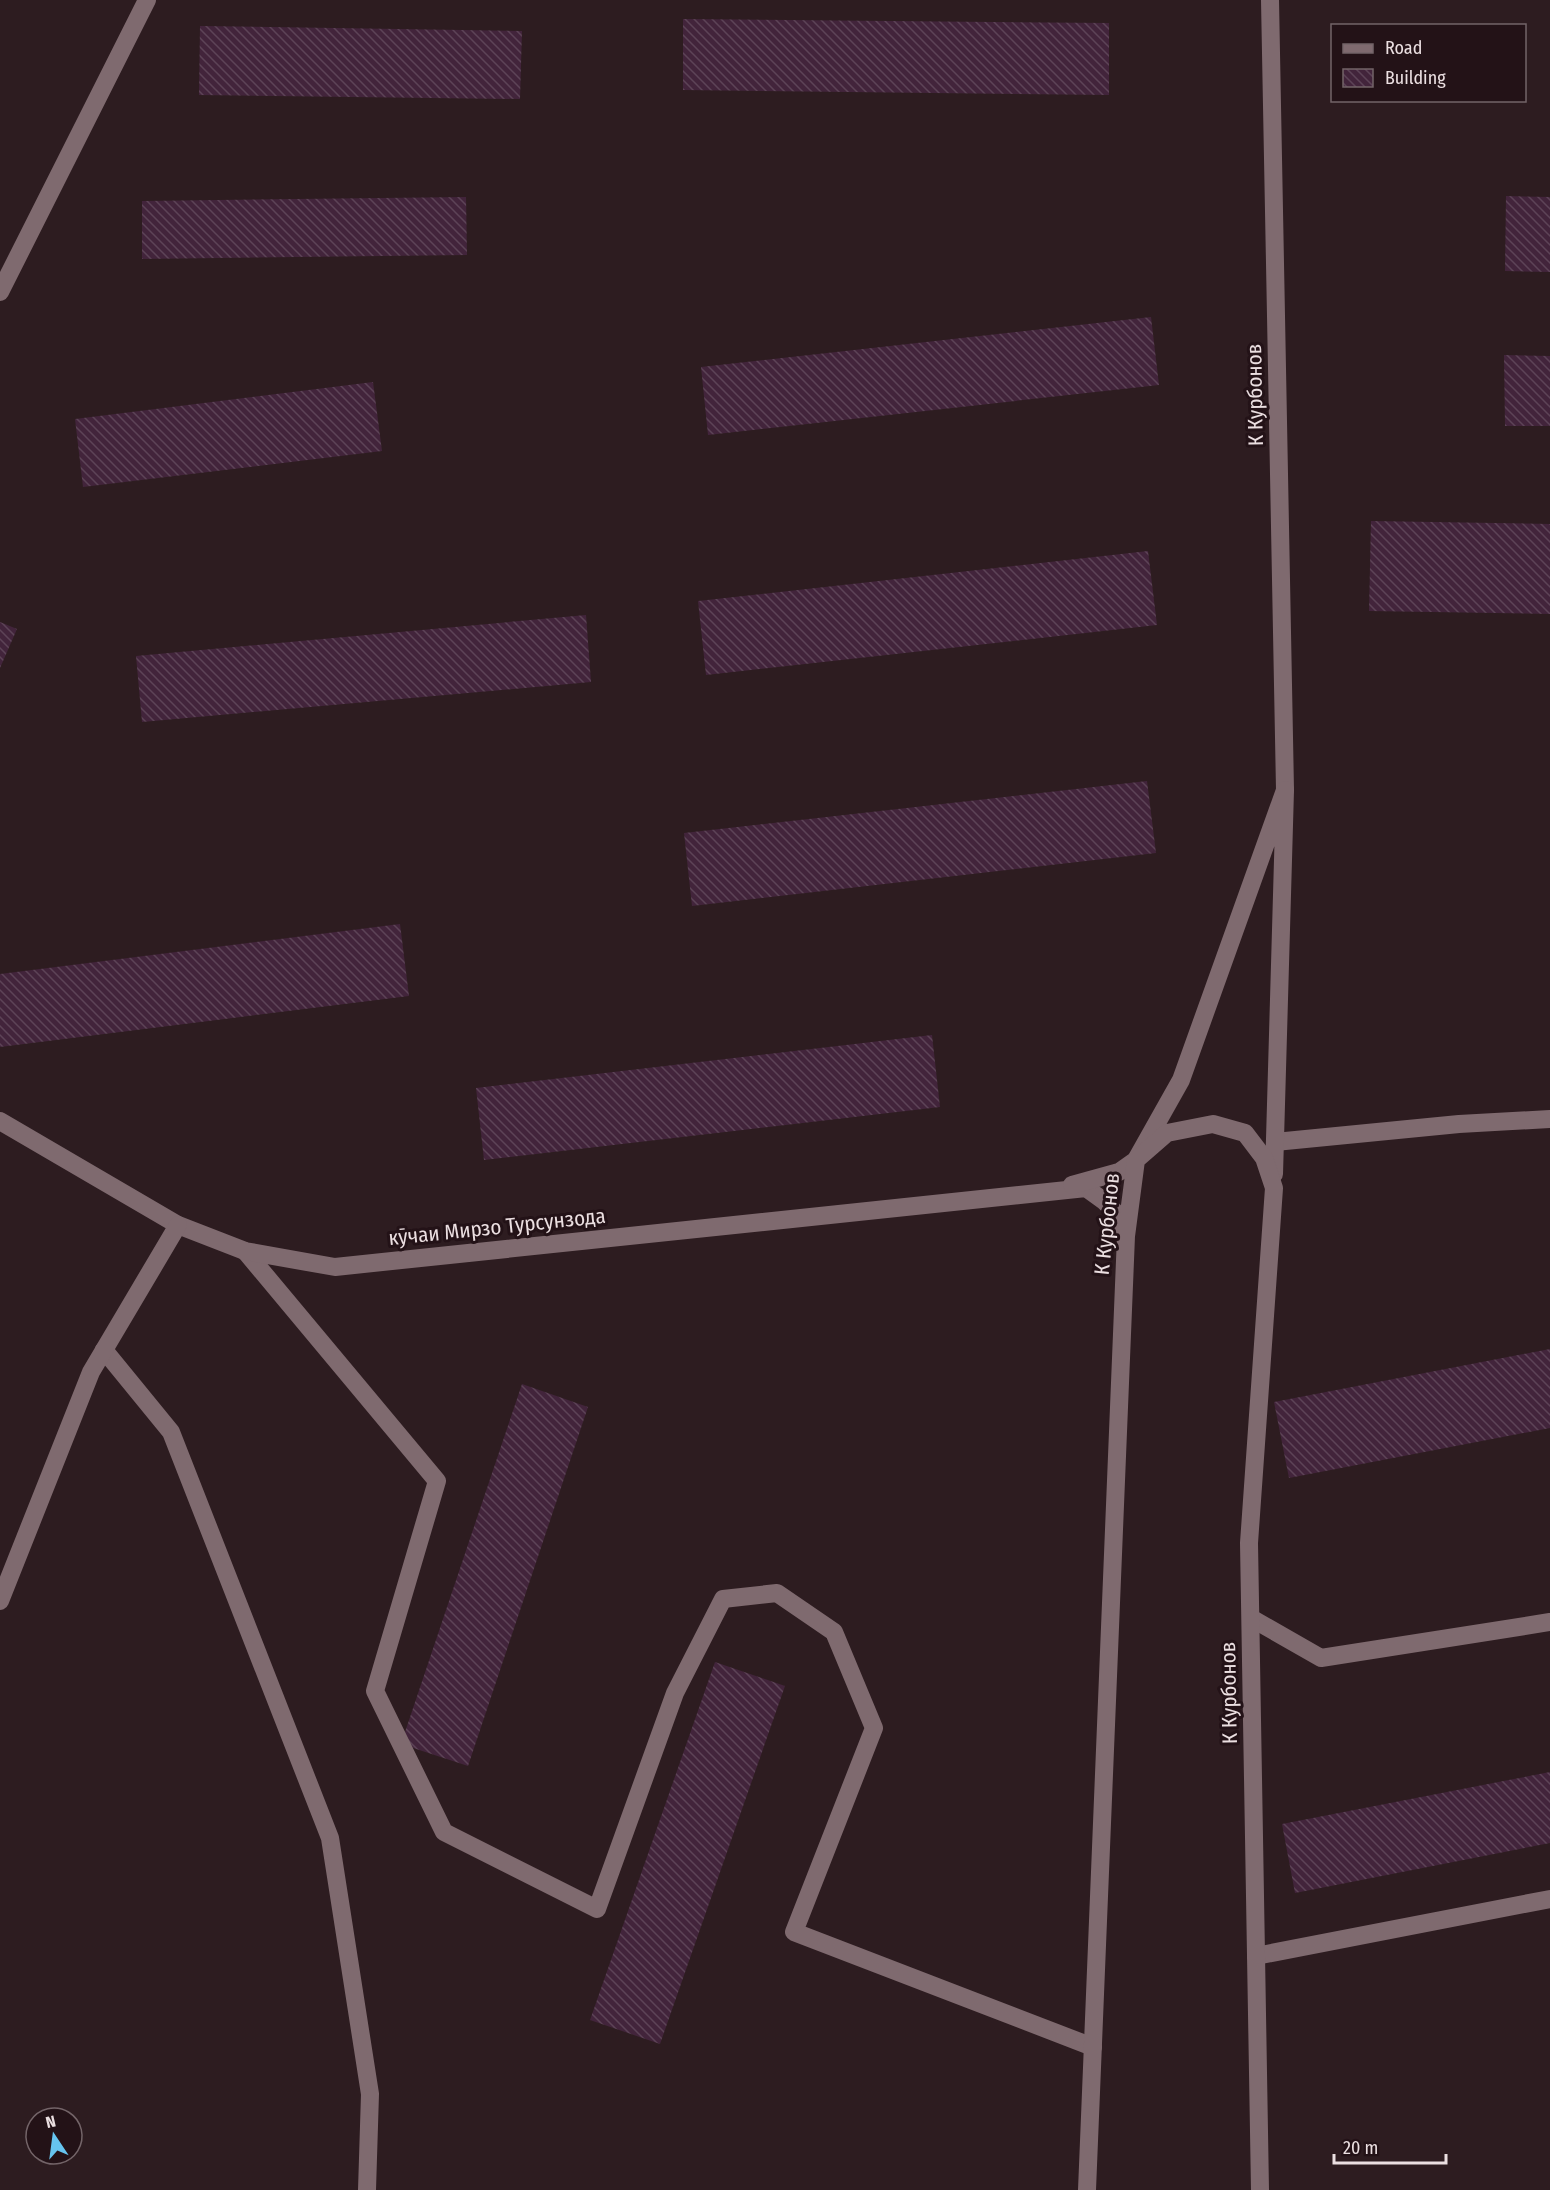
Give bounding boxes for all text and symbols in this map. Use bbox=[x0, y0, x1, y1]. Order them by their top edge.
legend bbox=[1331, 24, 1526, 102]
text: Road bbox=[1385, 37, 1422, 59]
text: Building bbox=[1385, 67, 1446, 89]
street label: К Курбонов bbox=[1241, 344, 1269, 446]
street label: К Курбонов bbox=[1089, 1172, 1125, 1276]
street label: кӯчаи Мирзо Турсунзода bbox=[387, 1203, 607, 1251]
street label: К Курбонов bbox=[1215, 1642, 1243, 1744]
north arrow bbox=[24, 2106, 84, 2166]
text: N bbox=[44, 2112, 58, 2132]
scale bar bbox=[1334, 2127, 1446, 2165]
text: 20 m bbox=[1343, 2137, 1378, 2159]

